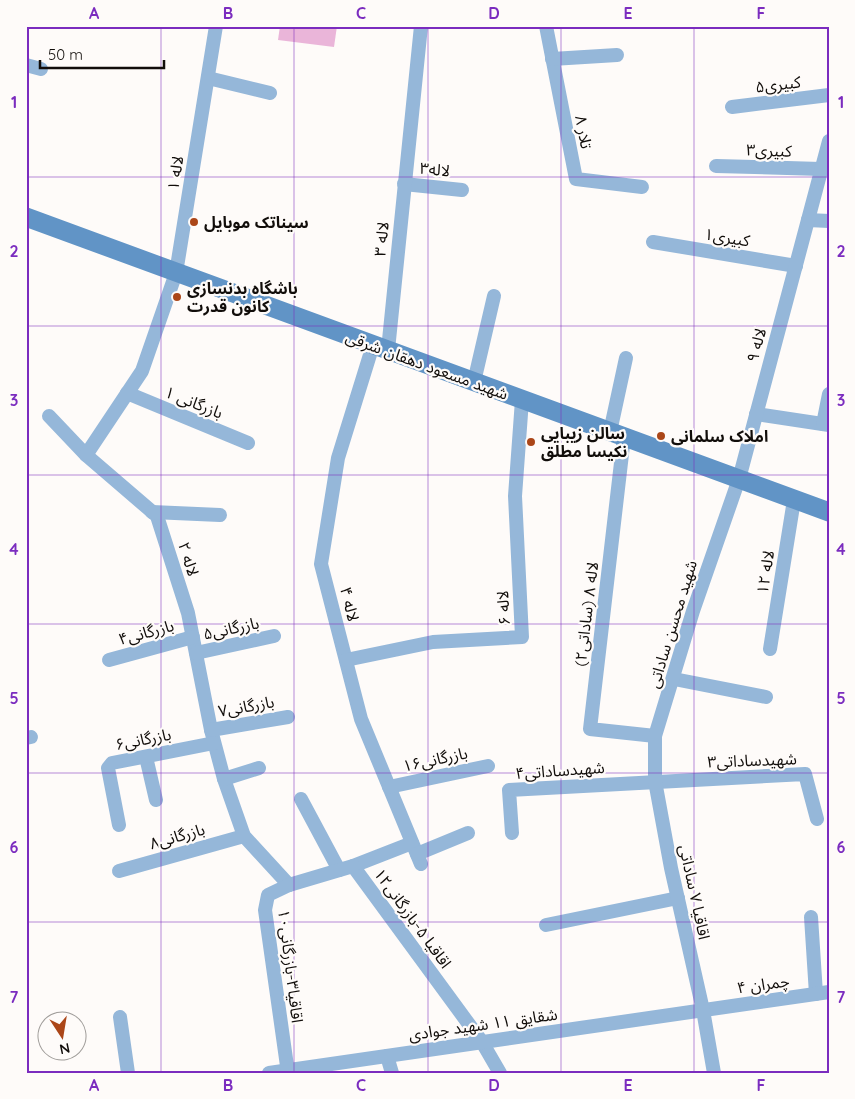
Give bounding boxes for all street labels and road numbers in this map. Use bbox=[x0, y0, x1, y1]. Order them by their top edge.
street label: کبیری۵ bbox=[754, 71, 802, 97]
street label: تلار ۸ bbox=[571, 114, 597, 151]
street label: کبیری۳ bbox=[746, 139, 793, 161]
street label: لاله ۱ bbox=[162, 154, 188, 192]
street label: لاله۳ bbox=[419, 157, 451, 181]
street label: لاله ۳ bbox=[369, 221, 393, 257]
street label: کبیری۱ bbox=[703, 224, 752, 251]
street label: شهید مسعود دهقان شرقی bbox=[343, 326, 511, 404]
street label: لاله ۹ bbox=[742, 326, 770, 364]
street label: بازرگانی ۱ bbox=[162, 381, 226, 423]
street label: لاله ۲ bbox=[174, 539, 204, 579]
street label: لاله ۱۲ bbox=[752, 549, 778, 595]
street label: شهید محسن ساداتی bbox=[643, 558, 701, 690]
street label: لاله ۸ (ساداتی۲) bbox=[570, 560, 602, 668]
street label: لاله ۴ bbox=[336, 585, 364, 623]
street label: لاله ۶ bbox=[492, 590, 514, 626]
street label: بازرگانی۵ bbox=[201, 612, 261, 644]
street label: بازرگانی۴ bbox=[116, 615, 176, 649]
street label: بازرگانی۷ bbox=[216, 691, 276, 721]
street label: بازرگانی۶ bbox=[113, 724, 173, 754]
street label: بازرگانی۱۶ bbox=[401, 742, 469, 776]
street label: شهیدساداتی۳ bbox=[707, 748, 797, 772]
street label: شهیدساداتی۴ bbox=[515, 757, 605, 783]
street label: بازرگانی۸ bbox=[147, 819, 207, 853]
street label: اقاقیا ۷ ساداتی bbox=[675, 843, 715, 941]
street label: اقاقیا ۵-بازرگانی۱۲ bbox=[370, 864, 456, 972]
street label: اقاقیا۳-بازرگانی۱۰ bbox=[274, 908, 308, 1024]
street label: چمران ۴ bbox=[735, 970, 791, 999]
street label: شقایق ۱۱ شهید جوادی bbox=[407, 1004, 559, 1045]

